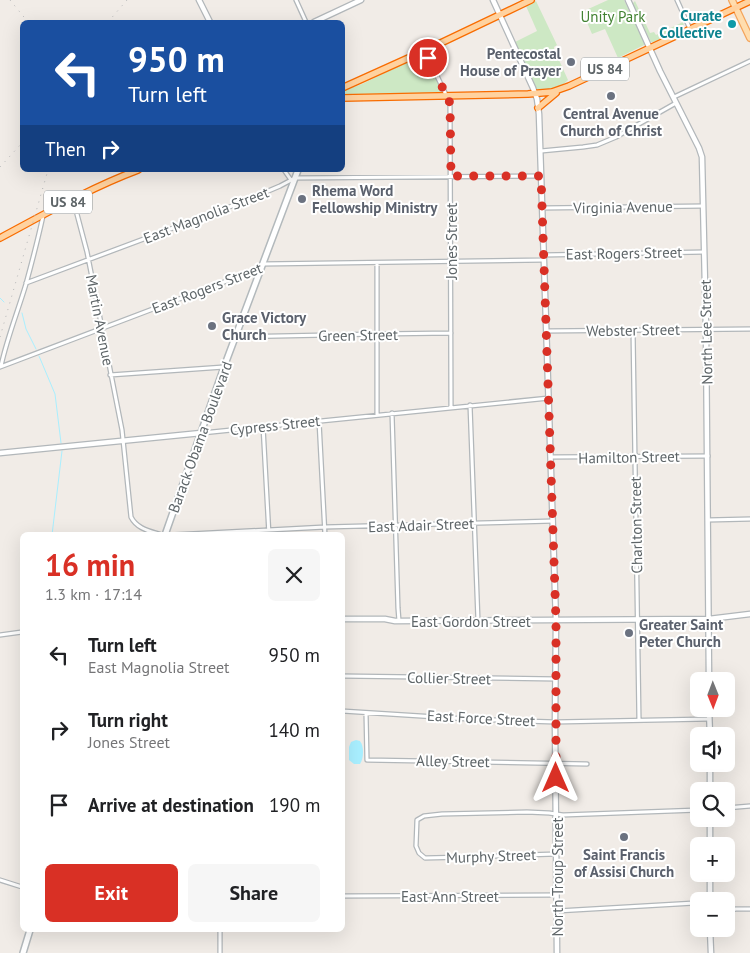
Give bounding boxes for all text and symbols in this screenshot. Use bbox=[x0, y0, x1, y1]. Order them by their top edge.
place label: Curate Collective bbox=[659, 6, 722, 42]
park label: Unity Park bbox=[580, 7, 646, 26]
marker: Curate Collective bbox=[726, 18, 738, 30]
text: 950 m bbox=[128, 36, 225, 82]
pin bbox=[407, 37, 449, 79]
icon: left bbox=[45, 40, 110, 105]
icon: arrive bbox=[414, 44, 442, 72]
place label: Pentecostal House of Prayer bbox=[460, 44, 562, 80]
marker: Pentecostal House of Prayer bbox=[565, 56, 577, 68]
road number: US 84 bbox=[581, 58, 629, 80]
text: Turn left bbox=[128, 80, 207, 108]
marker: Central Avenue Church of Christ bbox=[605, 90, 617, 102]
place label: Central Avenue Church of Christ bbox=[560, 104, 663, 140]
icon: right bbox=[96, 135, 124, 163]
text: Then bbox=[45, 137, 86, 161]
place label: Rhema Word Fellowship Ministry bbox=[312, 181, 438, 217]
street label: East Magnolia Street bbox=[141, 182, 271, 248]
road number: US 84 bbox=[44, 190, 92, 213]
marker: Rhema Word Fellowship Ministry bbox=[296, 193, 308, 205]
street label: Virginia Avenue bbox=[572, 197, 673, 217]
street label: Jones Street bbox=[442, 203, 461, 280]
street label: East Rogers Street bbox=[566, 242, 682, 264]
street label: East Rogers Street bbox=[149, 258, 265, 318]
street label: Martin Avenue bbox=[82, 273, 118, 367]
street label: North Lee Street bbox=[696, 279, 716, 385]
place label: Grace Victory Church bbox=[222, 308, 307, 344]
marker: Grace Victory Church bbox=[206, 320, 218, 332]
street label: Webster Street bbox=[586, 320, 680, 340]
street label: Green Street bbox=[318, 325, 398, 345]
street label: Barack Obama Boulevard bbox=[164, 359, 236, 515]
street label: Cypress Street bbox=[229, 411, 321, 439]
street label: Hamilton Street bbox=[578, 447, 680, 467]
street label: Charlton Street bbox=[626, 476, 646, 574]
street label: East Adair Street bbox=[368, 514, 474, 536]
text: 16 min bbox=[45, 545, 135, 584]
button: close bbox=[268, 549, 320, 601]
text: 1.3 km · 17:14 bbox=[45, 584, 142, 604]
street label: East Gordon Street bbox=[411, 612, 531, 631]
place label: Greater Saint Peter Church bbox=[639, 615, 724, 651]
marker: Greater Saint Peter Church bbox=[623, 627, 635, 639]
text: Turn left bbox=[88, 633, 157, 657]
icon: left bbox=[45, 641, 73, 669]
text: 950 m bbox=[268, 643, 320, 667]
text: East Magnolia Street bbox=[88, 657, 230, 677]
street label: Collier Street bbox=[407, 668, 491, 688]
north arrow bbox=[690, 672, 735, 718]
map controls bbox=[690, 672, 735, 937]
street label: East Force Street bbox=[427, 706, 535, 730]
text: Turn right bbox=[88, 708, 168, 732]
icon: right bbox=[45, 716, 73, 744]
text: 140 m bbox=[268, 718, 320, 742]
button: sound bbox=[690, 727, 735, 772]
text: Jones Street bbox=[88, 732, 170, 752]
street label: Alley Street bbox=[416, 751, 490, 771]
position arrow bbox=[529, 751, 581, 803]
button: search bbox=[690, 782, 735, 827]
icon: arrive bbox=[45, 791, 73, 819]
text: Arrive at destination bbox=[88, 793, 254, 817]
text: 190 m bbox=[269, 793, 321, 817]
street label: North Troup Street bbox=[548, 818, 567, 936]
marker: Saint Francis of Assisi Church bbox=[618, 831, 630, 843]
button: + bbox=[690, 837, 735, 882]
street label: Murphy Street bbox=[446, 845, 536, 867]
place label: Saint Francis of Assisi Church bbox=[574, 845, 674, 881]
button: Exit bbox=[45, 864, 178, 922]
button: Share bbox=[188, 864, 320, 922]
street label: East Ann Street bbox=[401, 887, 499, 906]
button: − bbox=[690, 892, 735, 937]

